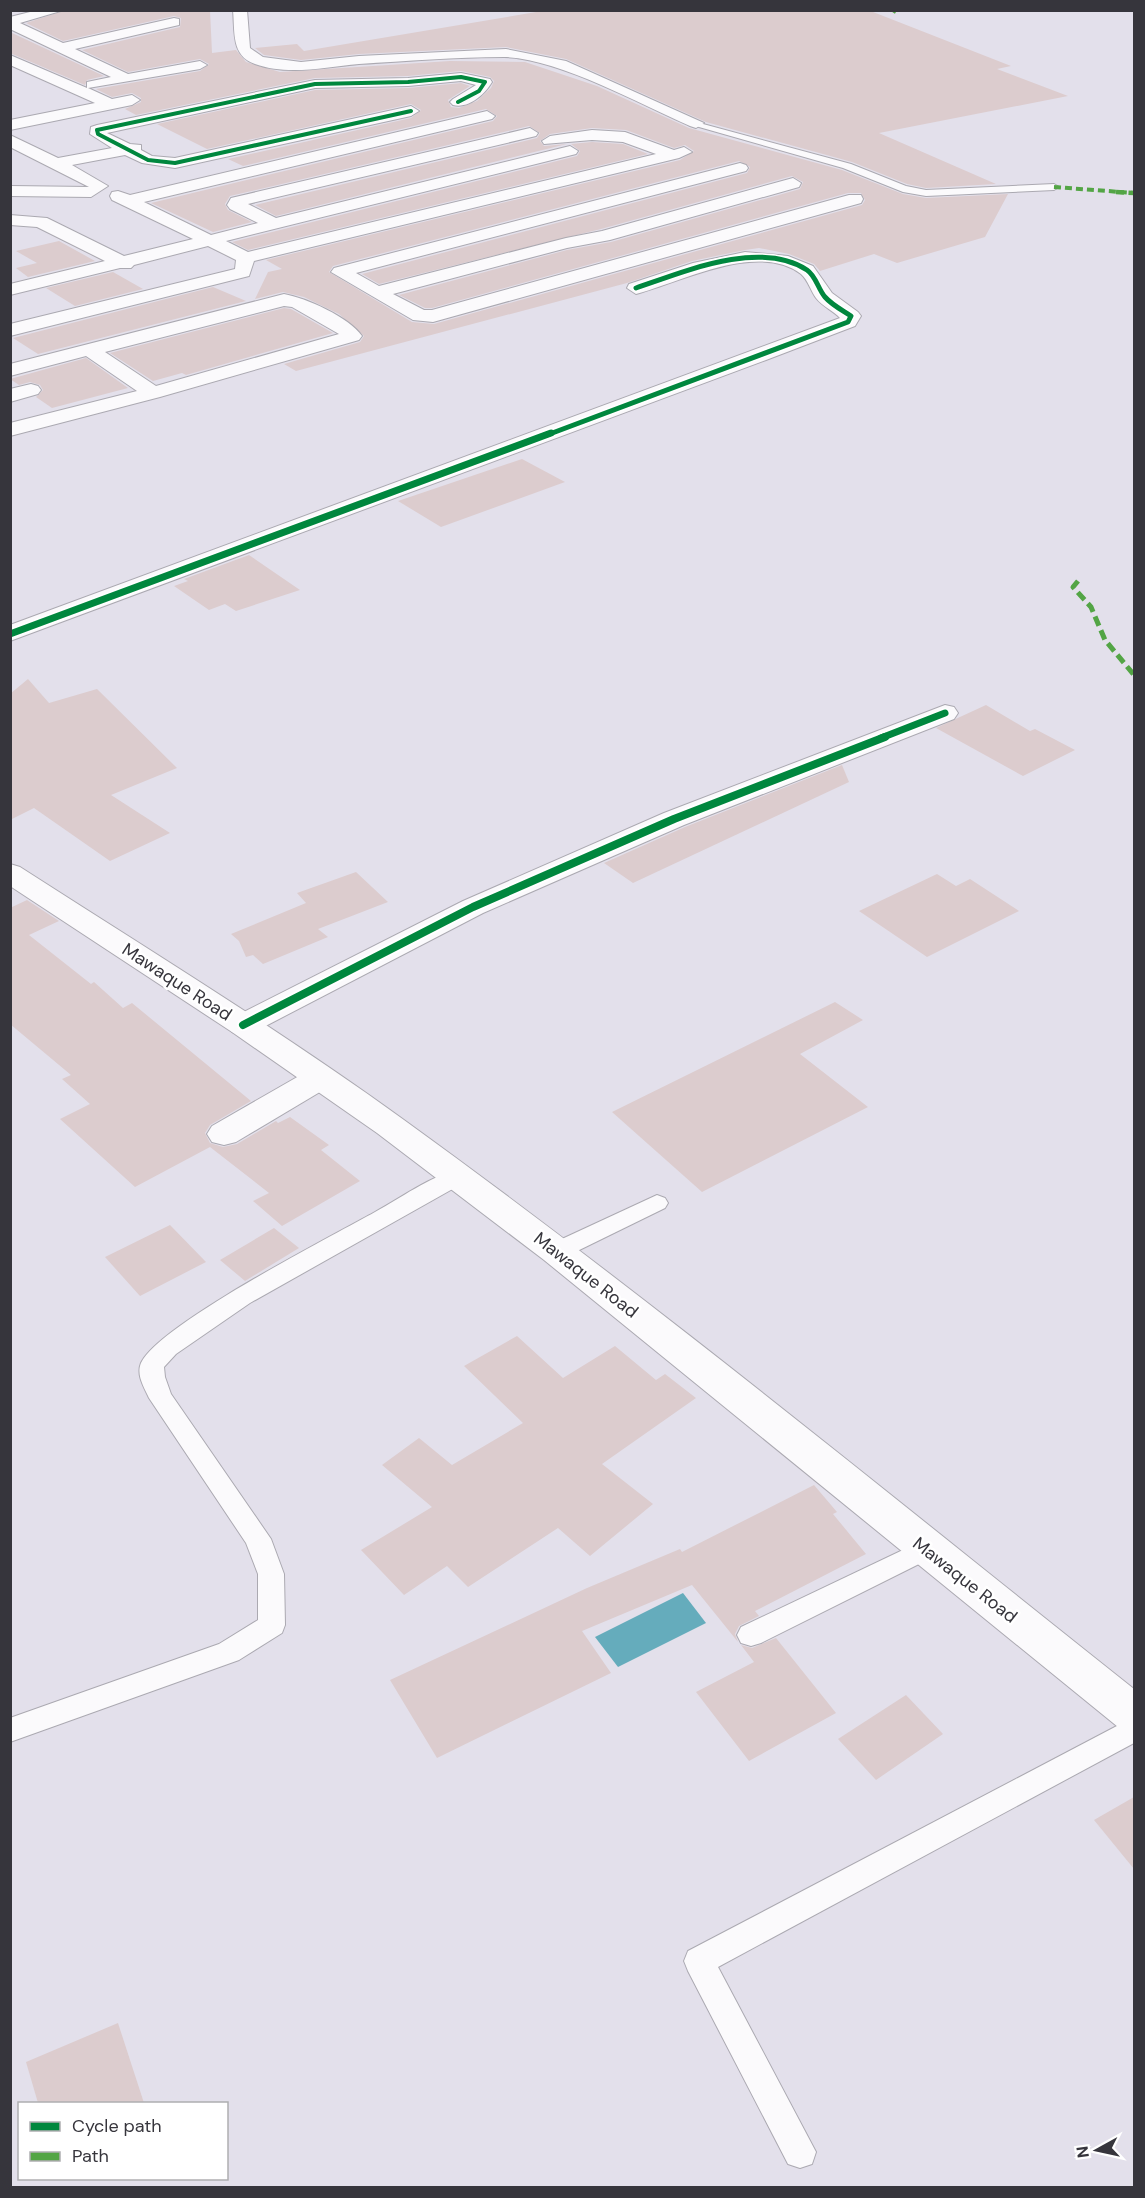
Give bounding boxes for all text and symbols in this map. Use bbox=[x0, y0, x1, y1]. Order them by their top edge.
street label: Mawaque Road bbox=[117, 937, 237, 1027]
street label: Mawaque Road bbox=[529, 1227, 643, 1323]
street label: Mawaque Road bbox=[908, 1532, 1022, 1628]
legend bbox=[18, 2102, 228, 2180]
text: Cycle path bbox=[72, 2114, 162, 2138]
north arrow bbox=[1067, 2120, 1127, 2180]
text: Path bbox=[72, 2144, 109, 2168]
text: N bbox=[1071, 2145, 1094, 2159]

